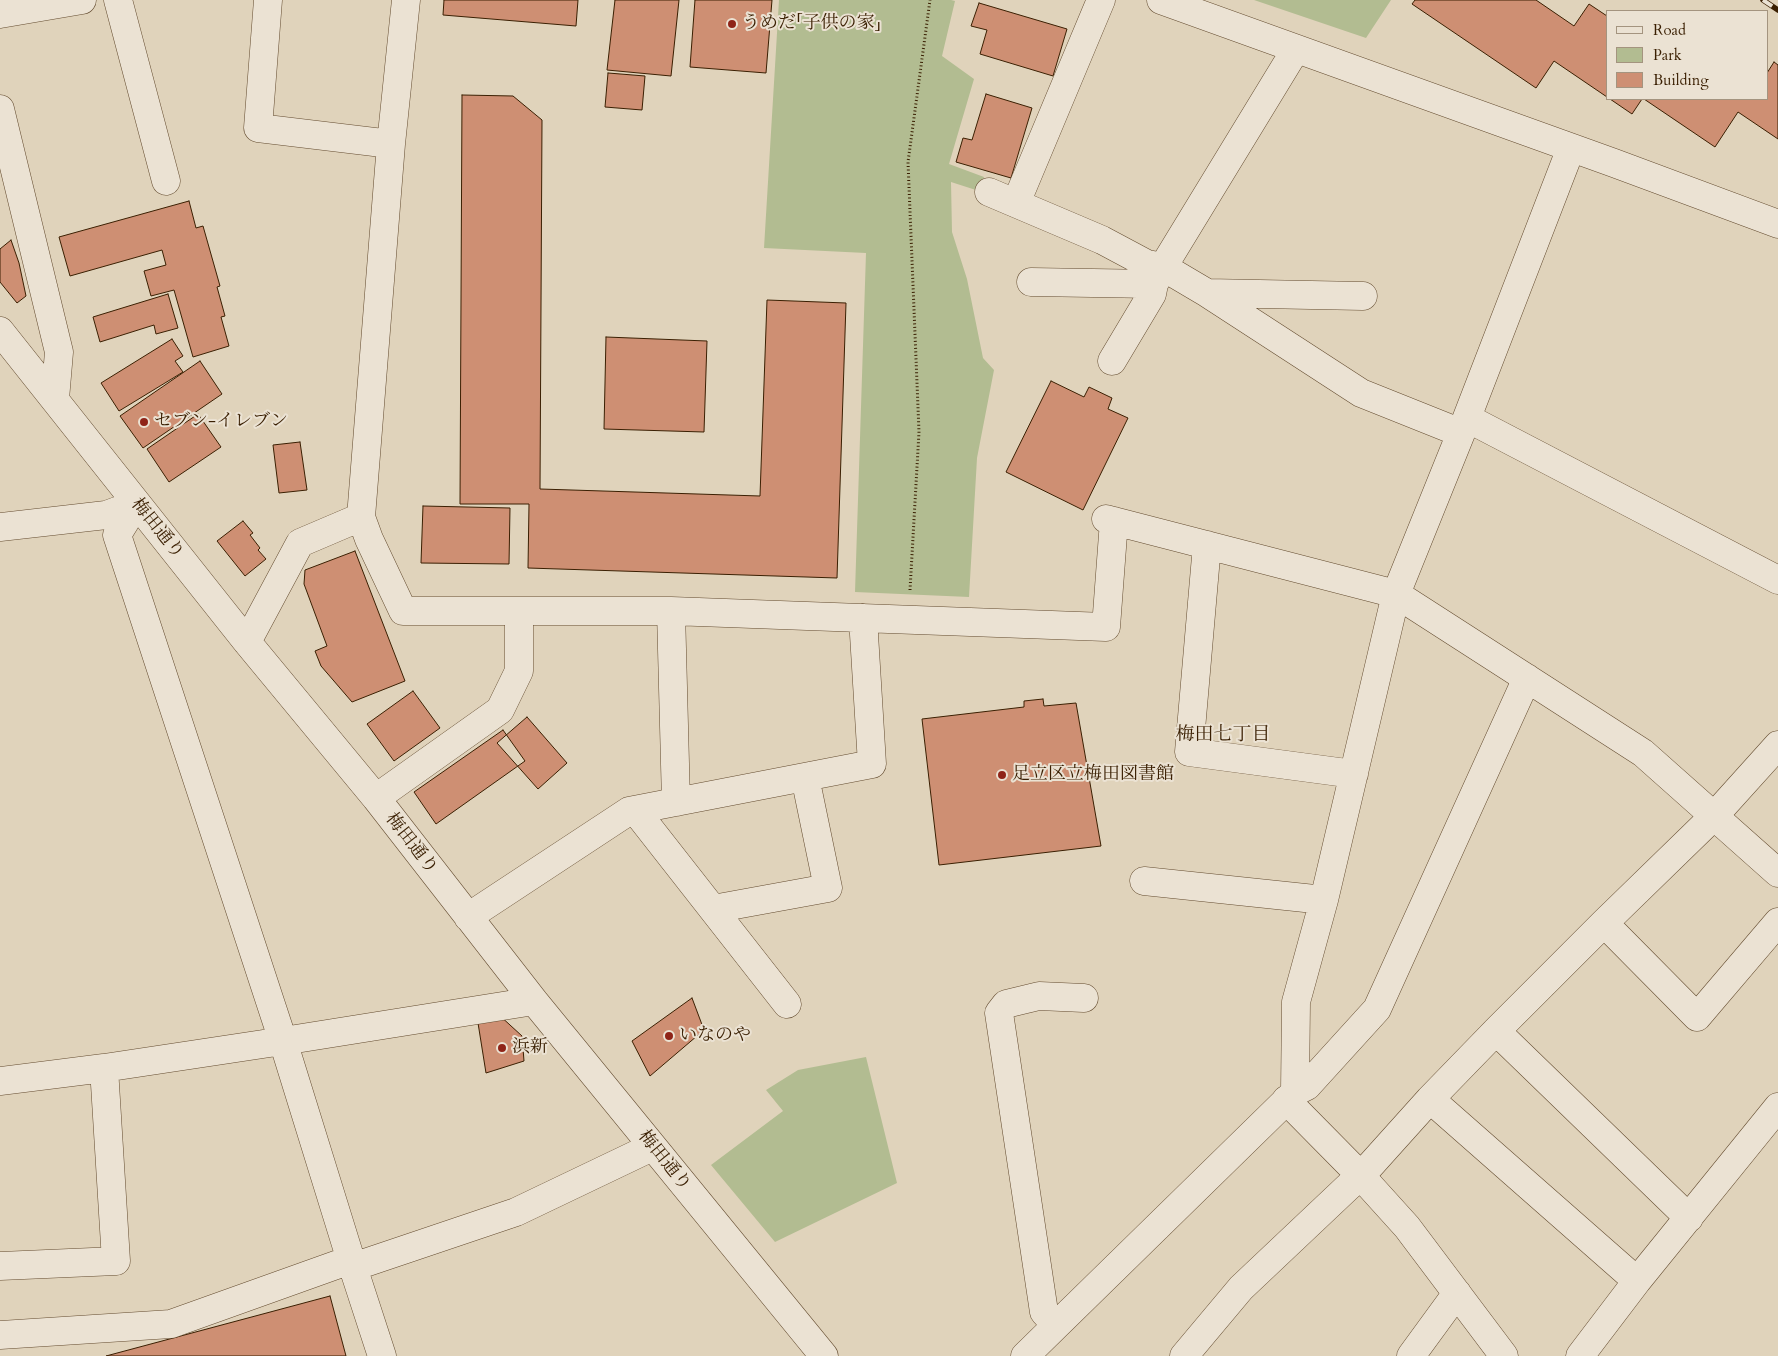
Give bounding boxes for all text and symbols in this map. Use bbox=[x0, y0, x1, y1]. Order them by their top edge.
legend bbox=[1606, 10, 1768, 100]
place label: うめだ「子供の家」 bbox=[742, 13, 881, 35]
marker: うめだ「子供の家」 bbox=[726, 18, 738, 30]
text: Road bbox=[1653, 20, 1686, 40]
text: Park bbox=[1653, 45, 1682, 65]
text: Building bbox=[1653, 70, 1709, 90]
place label: セブン-イレブン bbox=[154, 411, 288, 433]
marker: セブン-イレブン bbox=[138, 416, 150, 428]
street label: 梅田通り bbox=[126, 494, 188, 564]
district label: 梅田七丁目 bbox=[1176, 725, 1270, 747]
place label: 足立区立梅田図書館 bbox=[1012, 764, 1174, 786]
marker: 足立区立梅田図書館 bbox=[996, 769, 1008, 781]
street label: 梅田通り bbox=[380, 809, 442, 879]
place label: いなのや bbox=[679, 1025, 751, 1047]
marker: いなのや bbox=[663, 1030, 675, 1042]
place label: 浜新 bbox=[512, 1037, 548, 1059]
marker: 浜新 bbox=[496, 1042, 508, 1054]
street label: 梅田通り bbox=[633, 1126, 695, 1196]

